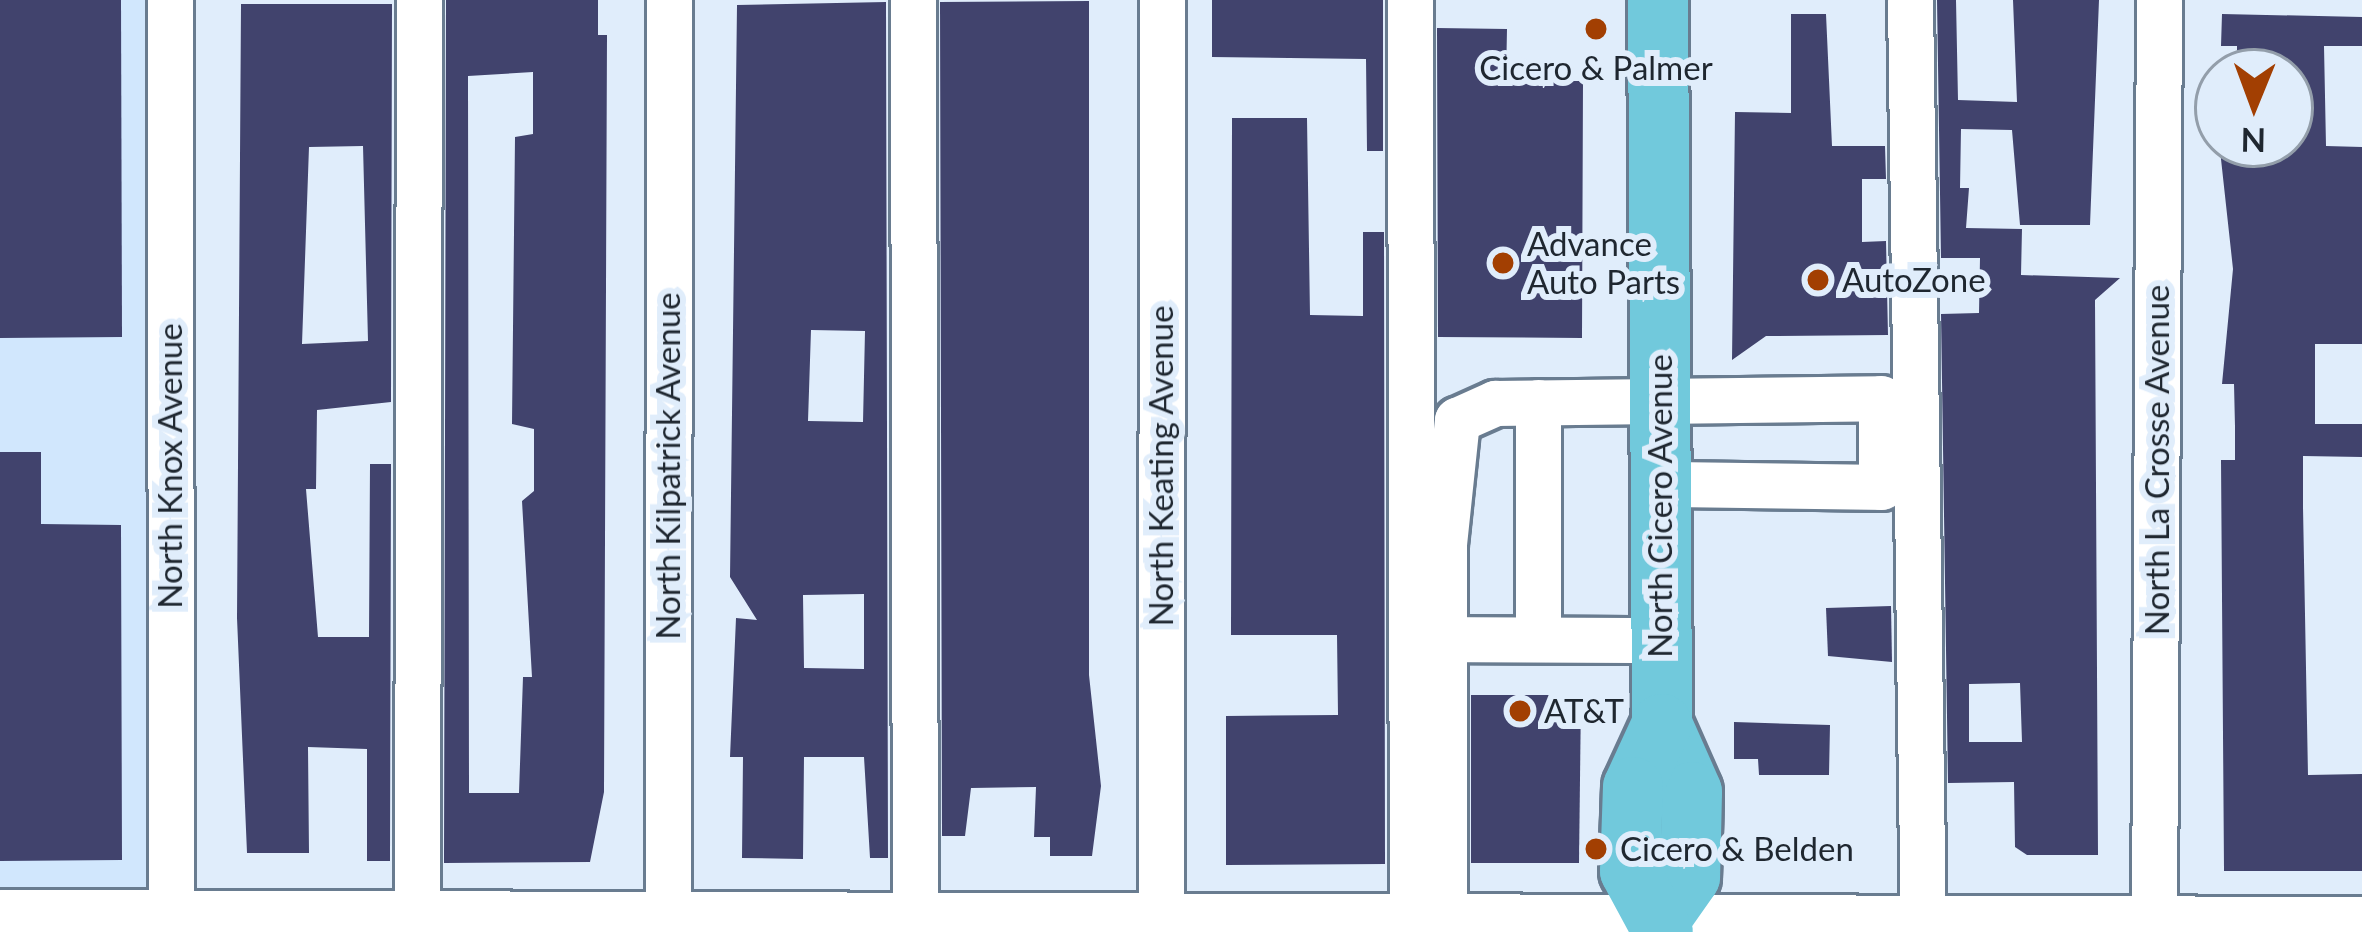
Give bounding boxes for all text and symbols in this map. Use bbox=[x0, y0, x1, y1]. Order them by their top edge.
marker: Cicero & Palmer bbox=[1583, 16, 1609, 42]
place label: Cicero & Palmer bbox=[1479, 48, 1713, 88]
north arrow bbox=[2194, 48, 2314, 168]
text: N bbox=[2240, 121, 2266, 161]
place label: Advance Auto Parts bbox=[1527, 224, 1680, 302]
marker: Advance Auto Parts bbox=[1490, 250, 1516, 276]
place label: AutoZone bbox=[1842, 260, 1986, 300]
marker: AutoZone bbox=[1805, 267, 1831, 293]
street label: North La Crosse Avenue bbox=[2137, 284, 2177, 636]
street label: North Kilpatrick Avenue bbox=[648, 292, 688, 640]
street label: North Keating Avenue bbox=[1141, 305, 1181, 627]
street label: North Knox Avenue bbox=[150, 323, 190, 609]
street label: North Cicero Avenue bbox=[1640, 354, 1680, 658]
place label: AT&T bbox=[1544, 691, 1624, 731]
marker: AT&T bbox=[1507, 698, 1533, 724]
place label: Cicero & Belden bbox=[1620, 829, 1854, 869]
marker: Cicero & Belden bbox=[1583, 836, 1609, 862]

